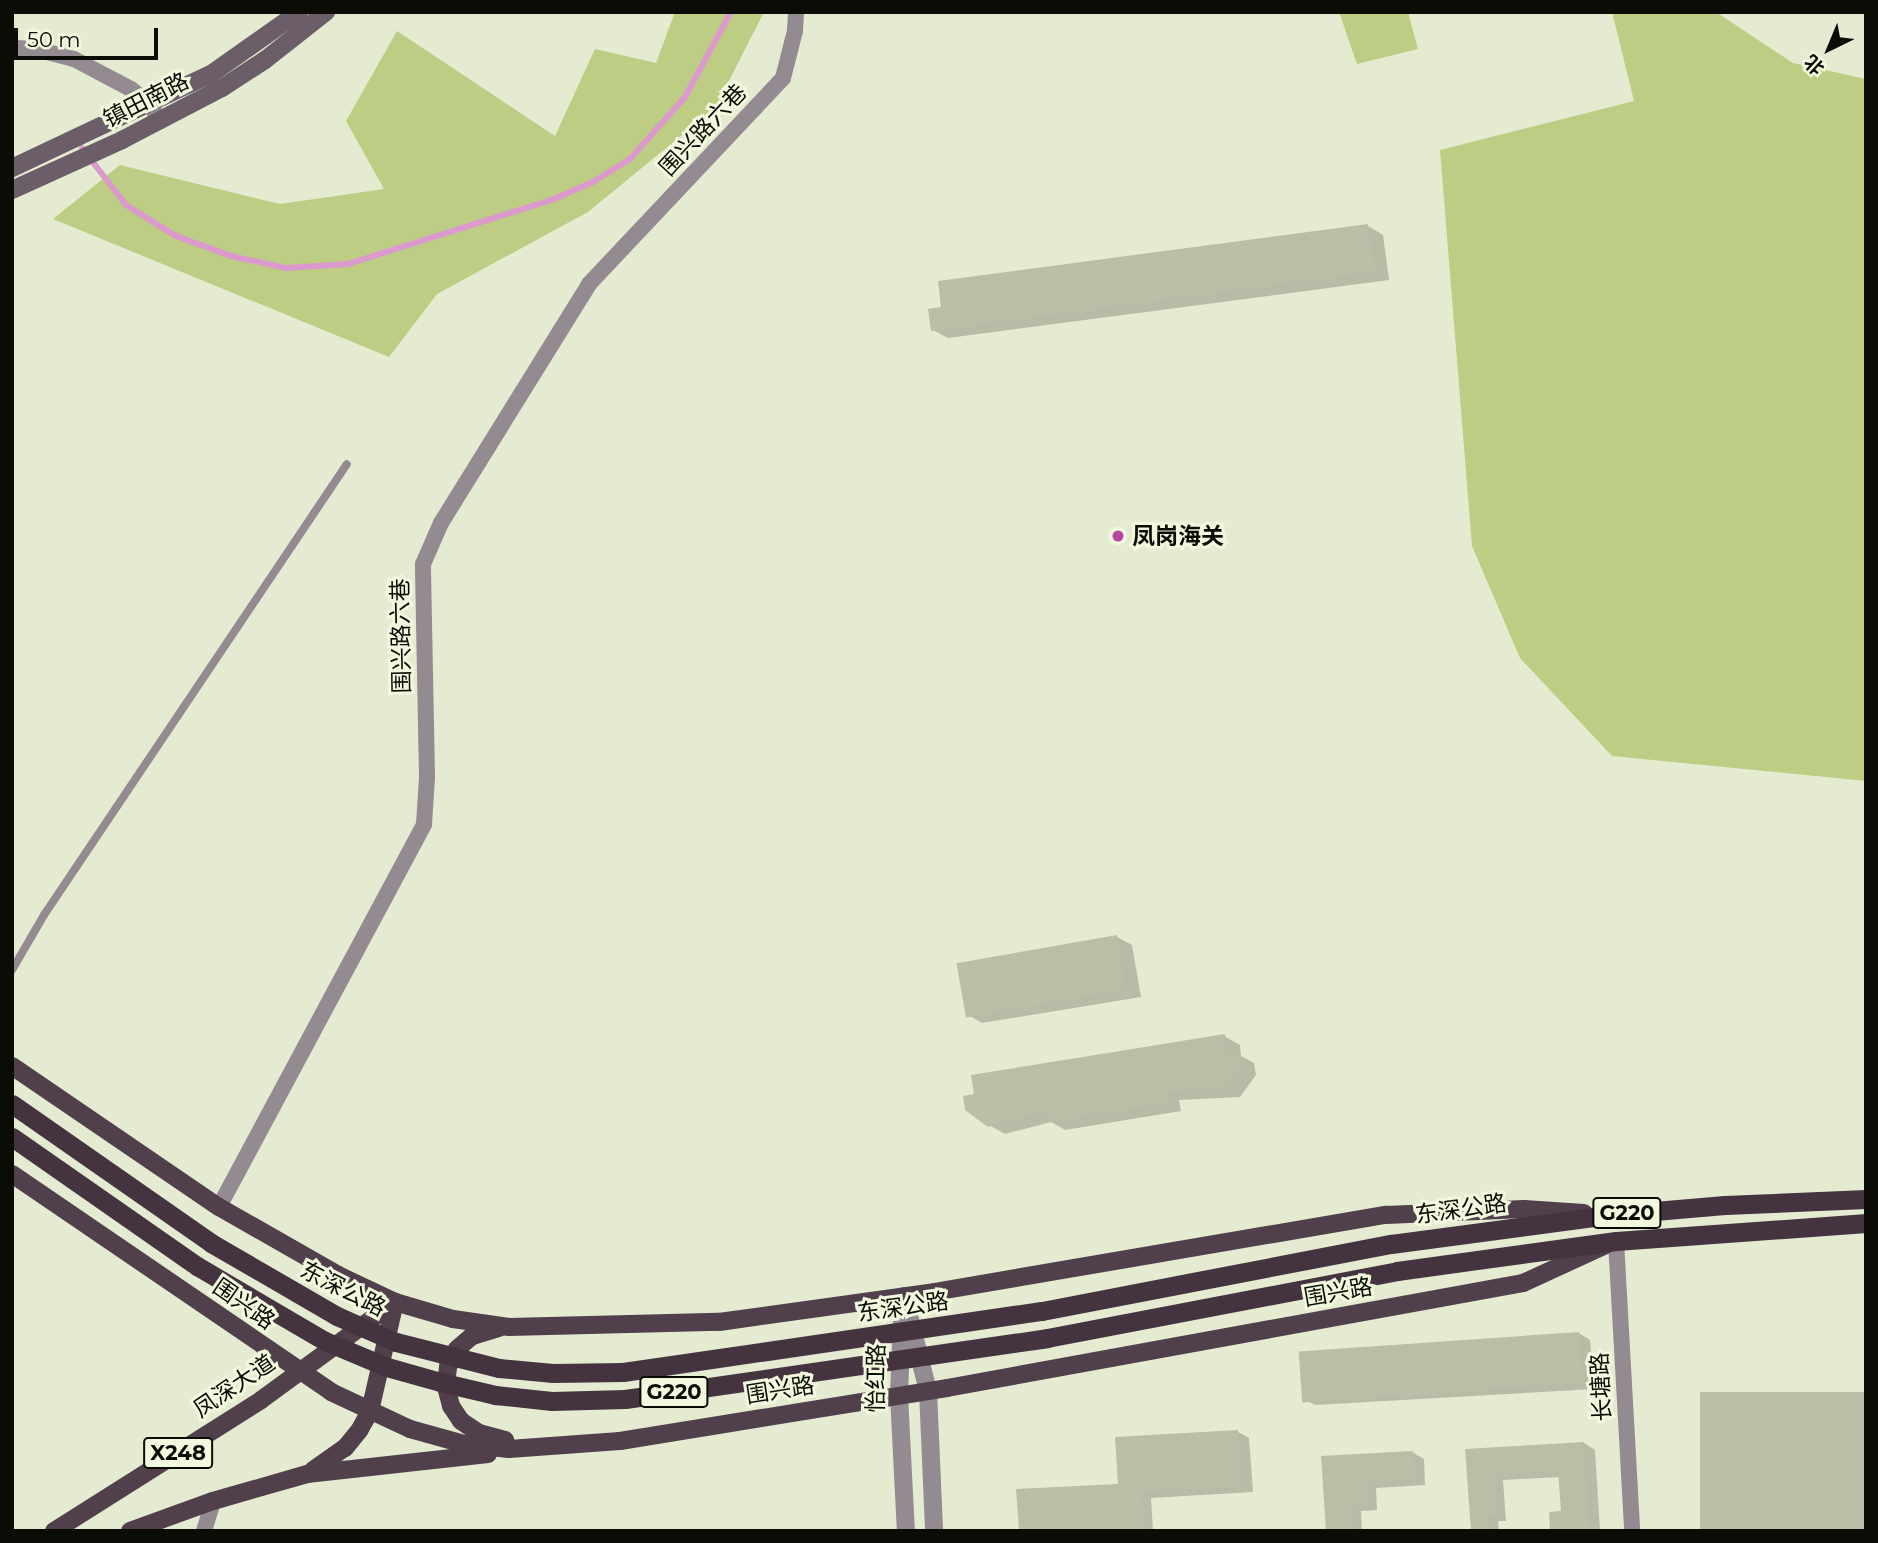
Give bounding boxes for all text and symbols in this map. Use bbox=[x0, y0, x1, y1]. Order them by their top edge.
scale bar bbox=[18, 14, 161, 58]
north arrow bbox=[1794, 14, 1864, 84]
text: 50 m bbox=[27, 27, 81, 52]
text: 北 bbox=[1800, 50, 1829, 80]
street label: 镇田南路 bbox=[99, 67, 193, 133]
street label: 围兴路六巷 bbox=[654, 79, 752, 181]
place label: 凤岗海关 bbox=[1132, 522, 1224, 550]
marker: 凤岗海关 bbox=[1110, 528, 1126, 544]
street label: 围兴路六巷 bbox=[386, 578, 416, 694]
street label: 东深公路 bbox=[1414, 1189, 1508, 1229]
road number: G220 bbox=[1592, 1196, 1662, 1230]
street label: 东深公路 bbox=[296, 1256, 390, 1322]
street label: 围兴路 bbox=[1302, 1272, 1374, 1312]
street label: 围兴路 bbox=[208, 1273, 280, 1335]
street label: 东深公路 bbox=[856, 1287, 950, 1327]
street label: 怡红路 bbox=[862, 1343, 890, 1413]
street label: 凤深大道 bbox=[188, 1349, 280, 1423]
street label: 长塘路 bbox=[1585, 1352, 1617, 1422]
street label: 围兴路 bbox=[744, 1371, 816, 1409]
road number: G220 bbox=[639, 1374, 709, 1410]
road number: X248 bbox=[143, 1436, 213, 1470]

